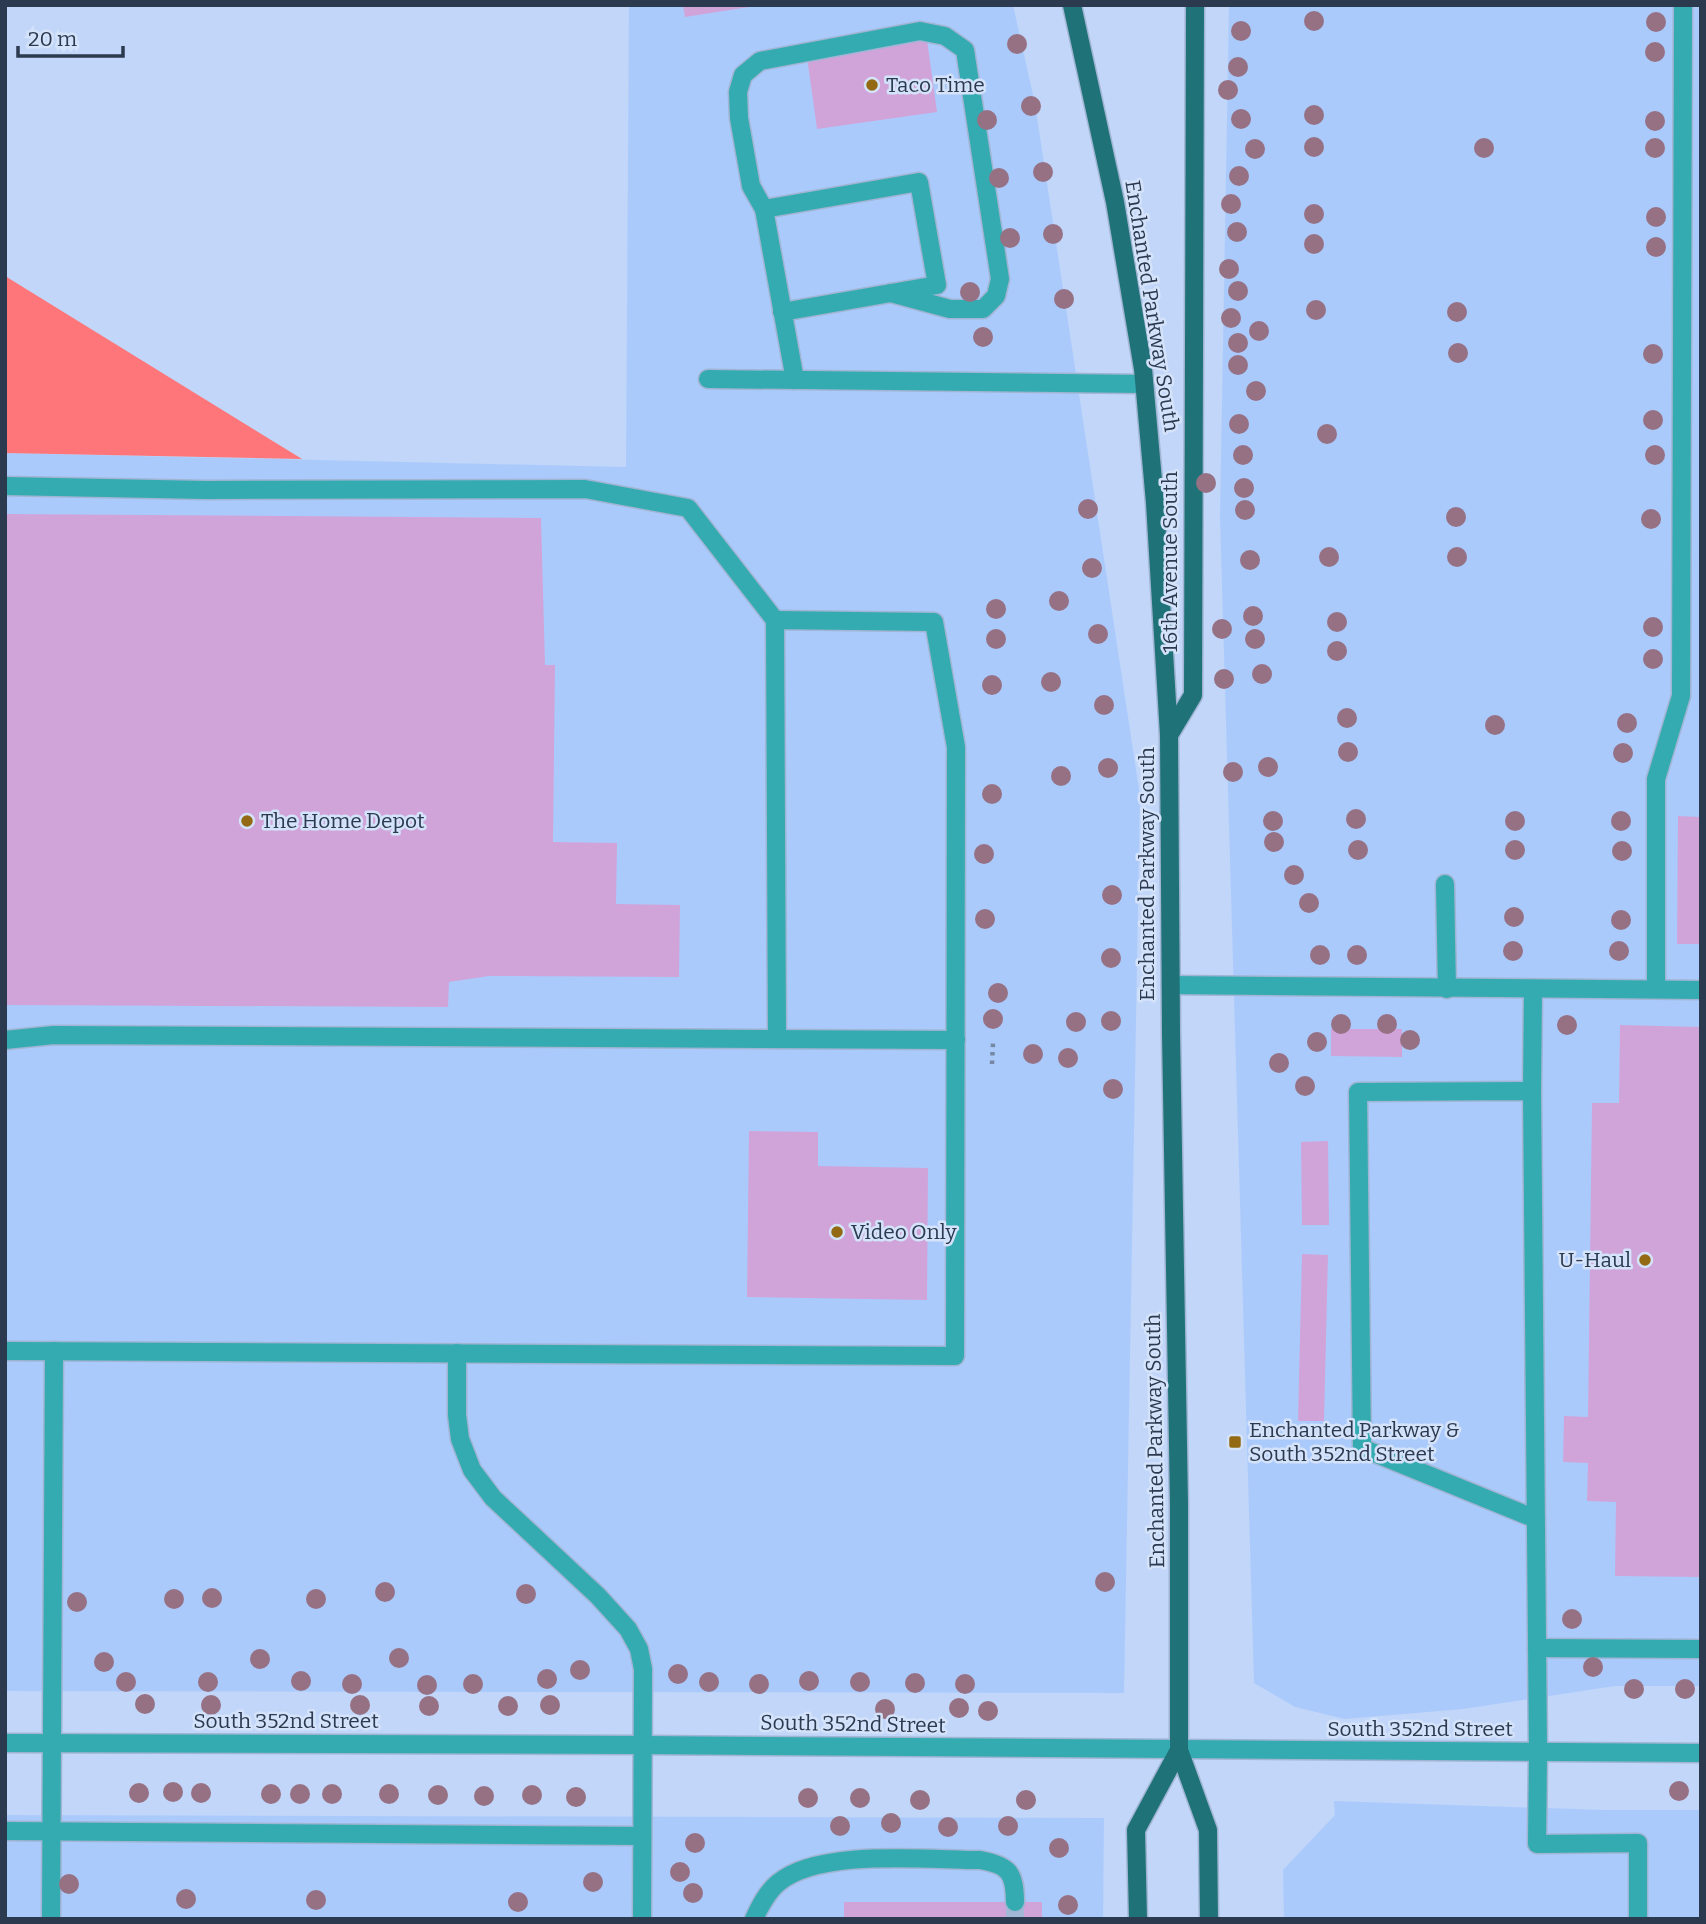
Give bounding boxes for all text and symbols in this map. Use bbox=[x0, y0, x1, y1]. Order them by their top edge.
scale bar bbox=[18, 14, 122, 58]
text: 20 m bbox=[28, 26, 77, 52]
place label: Taco Time bbox=[886, 72, 985, 98]
marker: Taco Time bbox=[864, 77, 880, 93]
street label: Enchanted Parkway South bbox=[1119, 178, 1185, 434]
street label: 16th Avenue South bbox=[1157, 471, 1183, 653]
street label: Enchanted Parkway South bbox=[1134, 747, 1160, 1001]
place label: The Home Depot bbox=[261, 808, 425, 834]
marker: The Home Depot bbox=[239, 813, 255, 829]
place label: Video Only bbox=[851, 1219, 957, 1245]
marker: Video Only bbox=[829, 1224, 845, 1240]
place label: U-Haul bbox=[1559, 1247, 1631, 1273]
marker: U-Haul bbox=[1637, 1252, 1653, 1268]
street label: Enchanted Parkway South bbox=[1140, 1314, 1170, 1568]
place label: Enchanted Parkway & South 352nd Street bbox=[1249, 1417, 1460, 1467]
marker: Enchanted Parkway & South 352nd Street bbox=[1227, 1434, 1243, 1450]
street label: South 352nd Street bbox=[193, 1708, 379, 1734]
street label: South 352nd Street bbox=[760, 1709, 946, 1739]
street label: South 352nd Street bbox=[1327, 1716, 1513, 1742]

